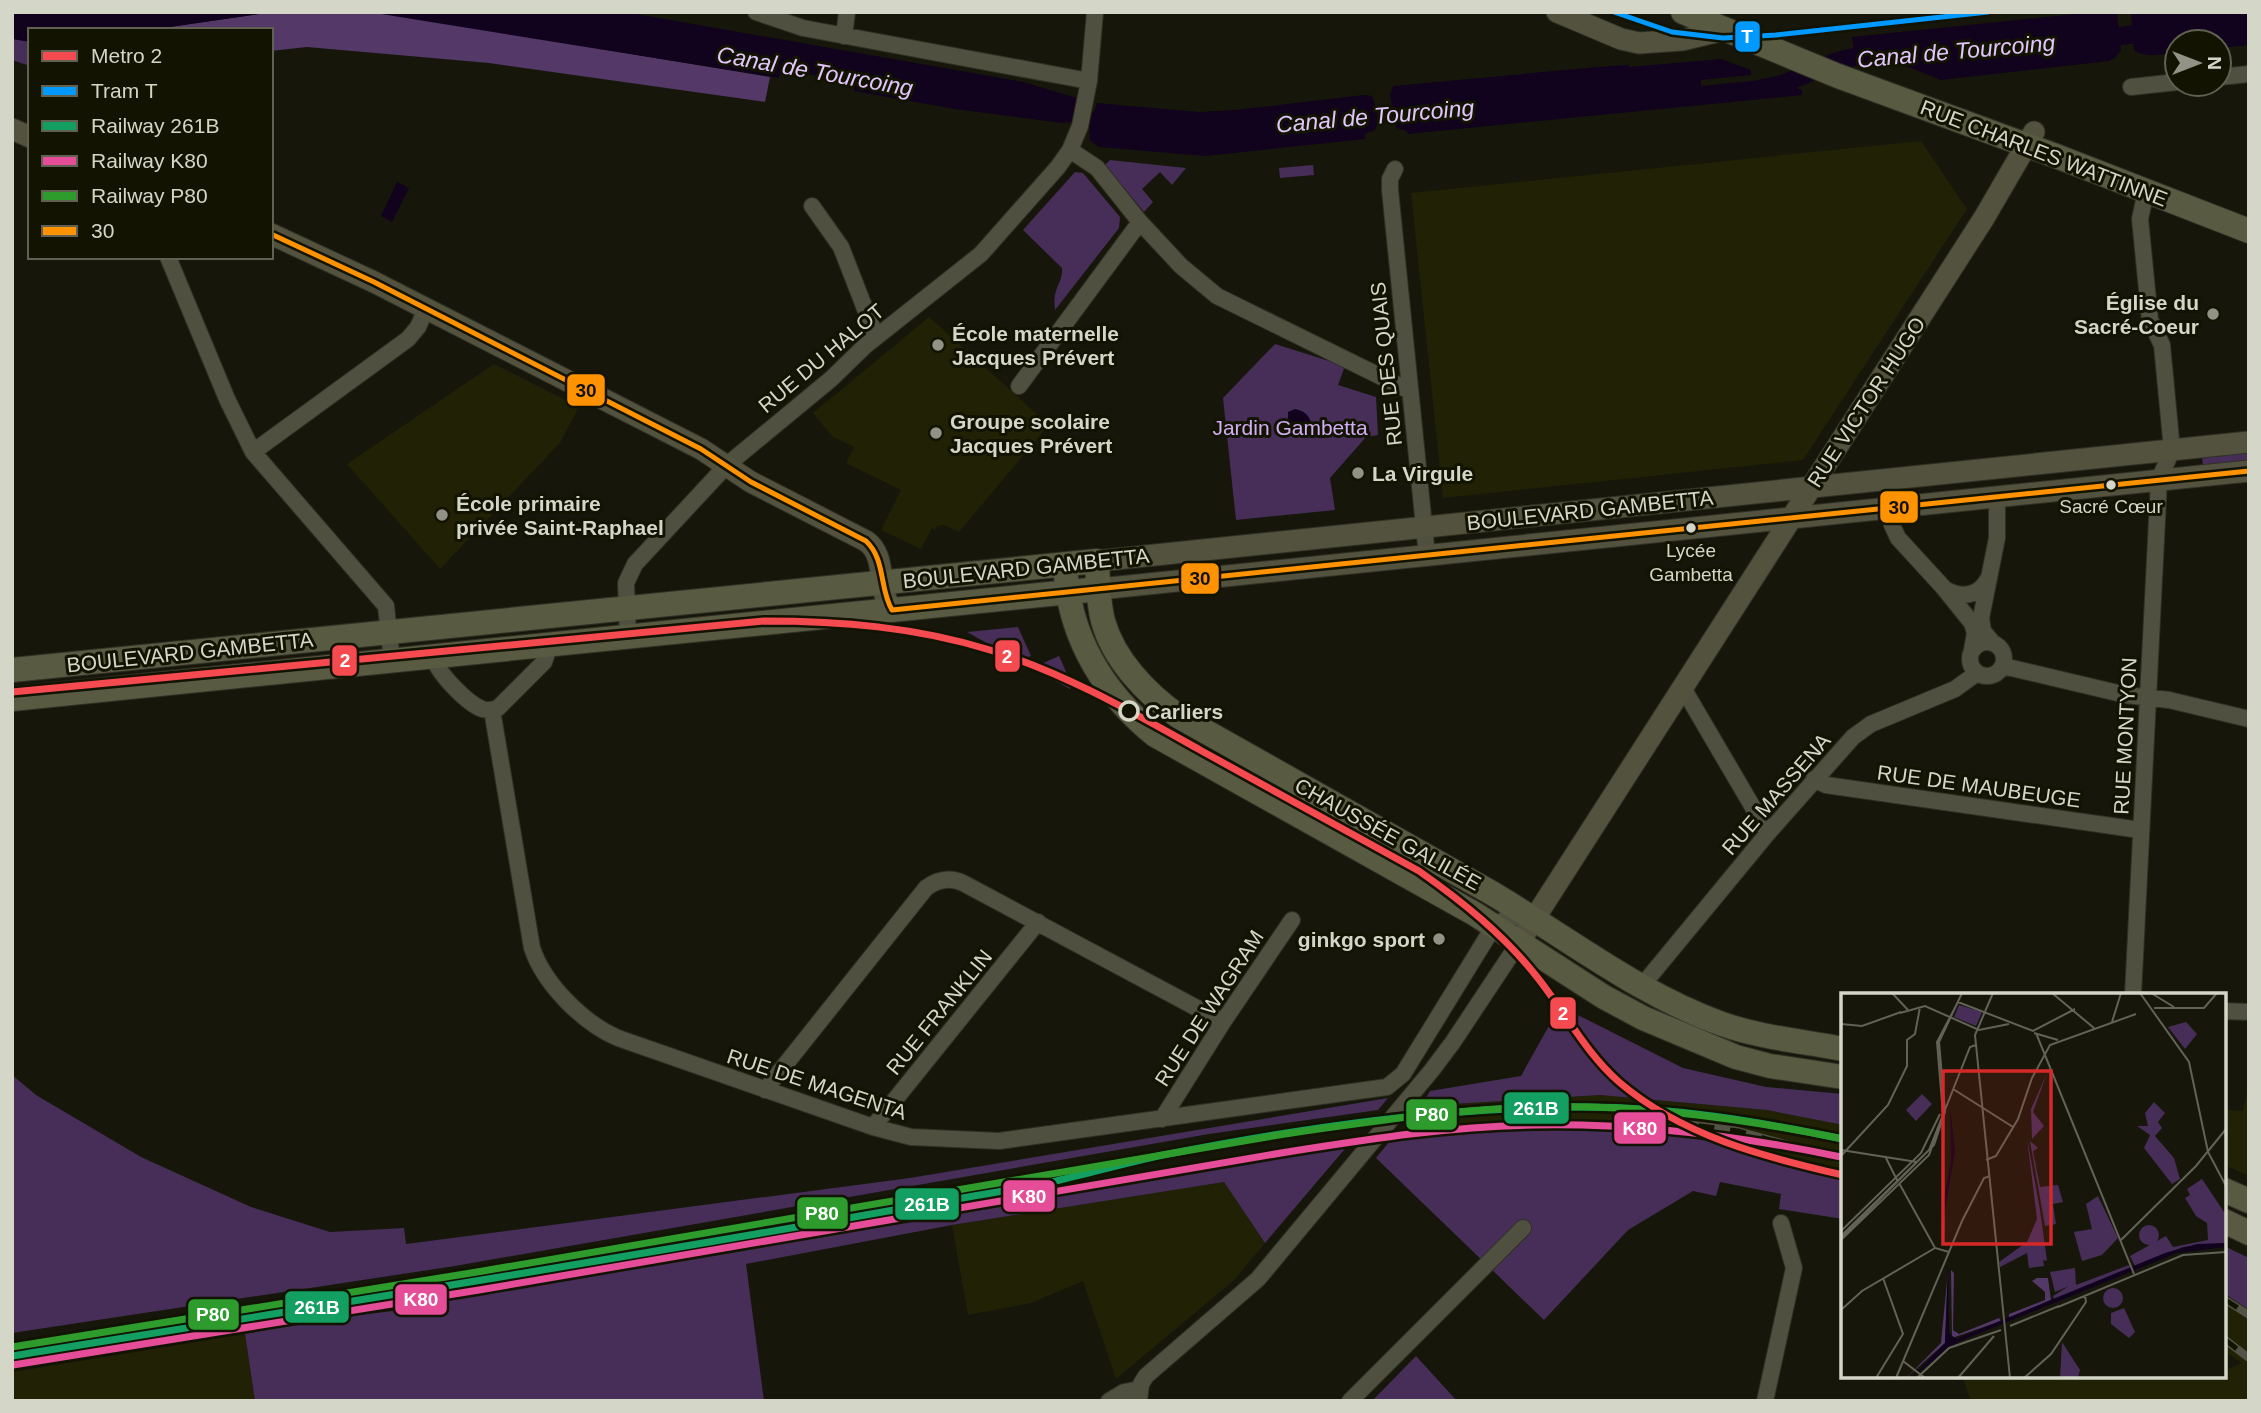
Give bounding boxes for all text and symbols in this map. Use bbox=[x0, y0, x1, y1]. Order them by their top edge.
line badge: T bbox=[1734, 20, 1761, 53]
text: T bbox=[1741, 26, 1753, 47]
legend bbox=[28, 28, 273, 259]
north arrow bbox=[2163, 28, 2233, 98]
water label: Canal de Tourcoing bbox=[1856, 29, 2056, 73]
water label: Canal de Tourcoing bbox=[715, 41, 915, 101]
text: Metro 2 bbox=[91, 44, 162, 67]
text: N bbox=[2204, 56, 2225, 70]
text: Tram T bbox=[91, 79, 158, 102]
water label: Canal de Tourcoing bbox=[1275, 94, 1475, 138]
street label: RUE CHARLES WATTINNE bbox=[1917, 95, 2171, 211]
text: Railway 261B bbox=[91, 114, 219, 137]
text: Railway K80 bbox=[91, 149, 208, 172]
text: Railway P80 bbox=[91, 184, 208, 207]
text: 30 bbox=[91, 219, 114, 242]
street label: RUE DES QUAIS bbox=[1366, 281, 1406, 447]
place label: Église du Sacré-Coeur bbox=[2074, 291, 2199, 338]
street label: RUE DU HALOT bbox=[754, 299, 888, 417]
marker: Église du Sacré-Coeur bbox=[2205, 306, 2221, 322]
street label: RUE VICTOR HUGO bbox=[1802, 313, 1930, 491]
place label: École maternelle Jacques Prévert bbox=[952, 322, 1119, 369]
marker: École maternelle Jacques Prévert bbox=[930, 337, 946, 353]
line badge: 30 bbox=[566, 373, 606, 407]
text: 30 bbox=[575, 380, 597, 401]
place label: Groupe scolaire Jacques Prévert bbox=[950, 410, 1112, 457]
park label: Jardin Gambetta bbox=[1212, 416, 1368, 439]
marker: Groupe scolaire Jacques Prévert bbox=[928, 425, 944, 441]
place label: La Virgule bbox=[1372, 462, 1473, 485]
marker: La Virgule bbox=[1350, 465, 1366, 481]
marker: Sacré Cœur bbox=[2104, 478, 2118, 492]
street label: BOULEVARD GAMBETTA bbox=[1466, 486, 1714, 534]
line badge: 30 bbox=[1879, 490, 1919, 524]
place label: École primaire privée Saint-Raphael bbox=[456, 492, 664, 539]
place label: Sacré Cœur bbox=[2059, 496, 2163, 517]
text: 30 bbox=[1888, 497, 1910, 518]
marker: École primaire privée Saint-Raphael bbox=[434, 507, 450, 523]
marker: Lycée Gambetta bbox=[1684, 521, 1698, 535]
place label: Lycée Gambetta bbox=[1649, 540, 1733, 585]
street label: BOULEVARD GAMBETTA bbox=[902, 544, 1150, 592]
line badge: 30 bbox=[1180, 562, 1220, 595]
text: 30 bbox=[1189, 568, 1211, 589]
street label: BOULEVARD GAMBETTA bbox=[66, 628, 314, 676]
line badge: 2 bbox=[994, 639, 1021, 673]
line badge: 2 bbox=[331, 644, 358, 677]
text: 2 bbox=[1002, 646, 1012, 667]
text: 2 bbox=[340, 650, 350, 671]
street label: RUE MONTYON bbox=[2109, 657, 2141, 815]
place label: Carliers bbox=[1145, 700, 1223, 723]
marker: Carliers bbox=[1119, 701, 1139, 721]
street label: RUE MASSENA bbox=[1717, 729, 1835, 859]
street label: RUE DE MAUBEUGE bbox=[1876, 760, 2082, 812]
street label: CHAUSSÉE GALILÉE bbox=[1291, 773, 1485, 895]
street label: RUE DE WAGRAM bbox=[1150, 926, 1268, 1090]
place label: ginkgo sport bbox=[1298, 928, 1425, 951]
marker: ginkgo sport bbox=[1431, 931, 1447, 947]
street label: RUE FRANKLIN bbox=[882, 945, 996, 1079]
inset map bbox=[1841, 993, 2226, 1378]
line badge: 2 bbox=[1549, 996, 1577, 1030]
text: 2 bbox=[1558, 1003, 1568, 1024]
street label: RUE DE MAGENTA bbox=[724, 1044, 910, 1124]
line badge: 261B bbox=[1503, 1091, 1570, 1125]
line badge: P80 bbox=[1405, 1098, 1458, 1131]
text: 261B bbox=[1513, 1098, 1559, 1119]
text: P80 bbox=[1415, 1104, 1449, 1125]
line badge: K80 bbox=[1613, 1111, 1667, 1145]
text: K80 bbox=[1623, 1118, 1657, 1139]
line badge: K80 bbox=[1002, 1179, 1056, 1213]
text: K80 bbox=[1012, 1186, 1046, 1207]
line badge: 261B bbox=[894, 1187, 960, 1221]
text: 261B bbox=[904, 1194, 950, 1215]
line badge: P80 bbox=[796, 1196, 849, 1230]
text: P80 bbox=[805, 1203, 839, 1224]
line badge: K80 bbox=[394, 1283, 448, 1316]
text: K80 bbox=[404, 1289, 438, 1310]
line badge: 261B bbox=[284, 1290, 350, 1324]
text: 261B bbox=[294, 1297, 340, 1318]
line badge: P80 bbox=[187, 1298, 240, 1331]
text: P80 bbox=[196, 1304, 230, 1325]

